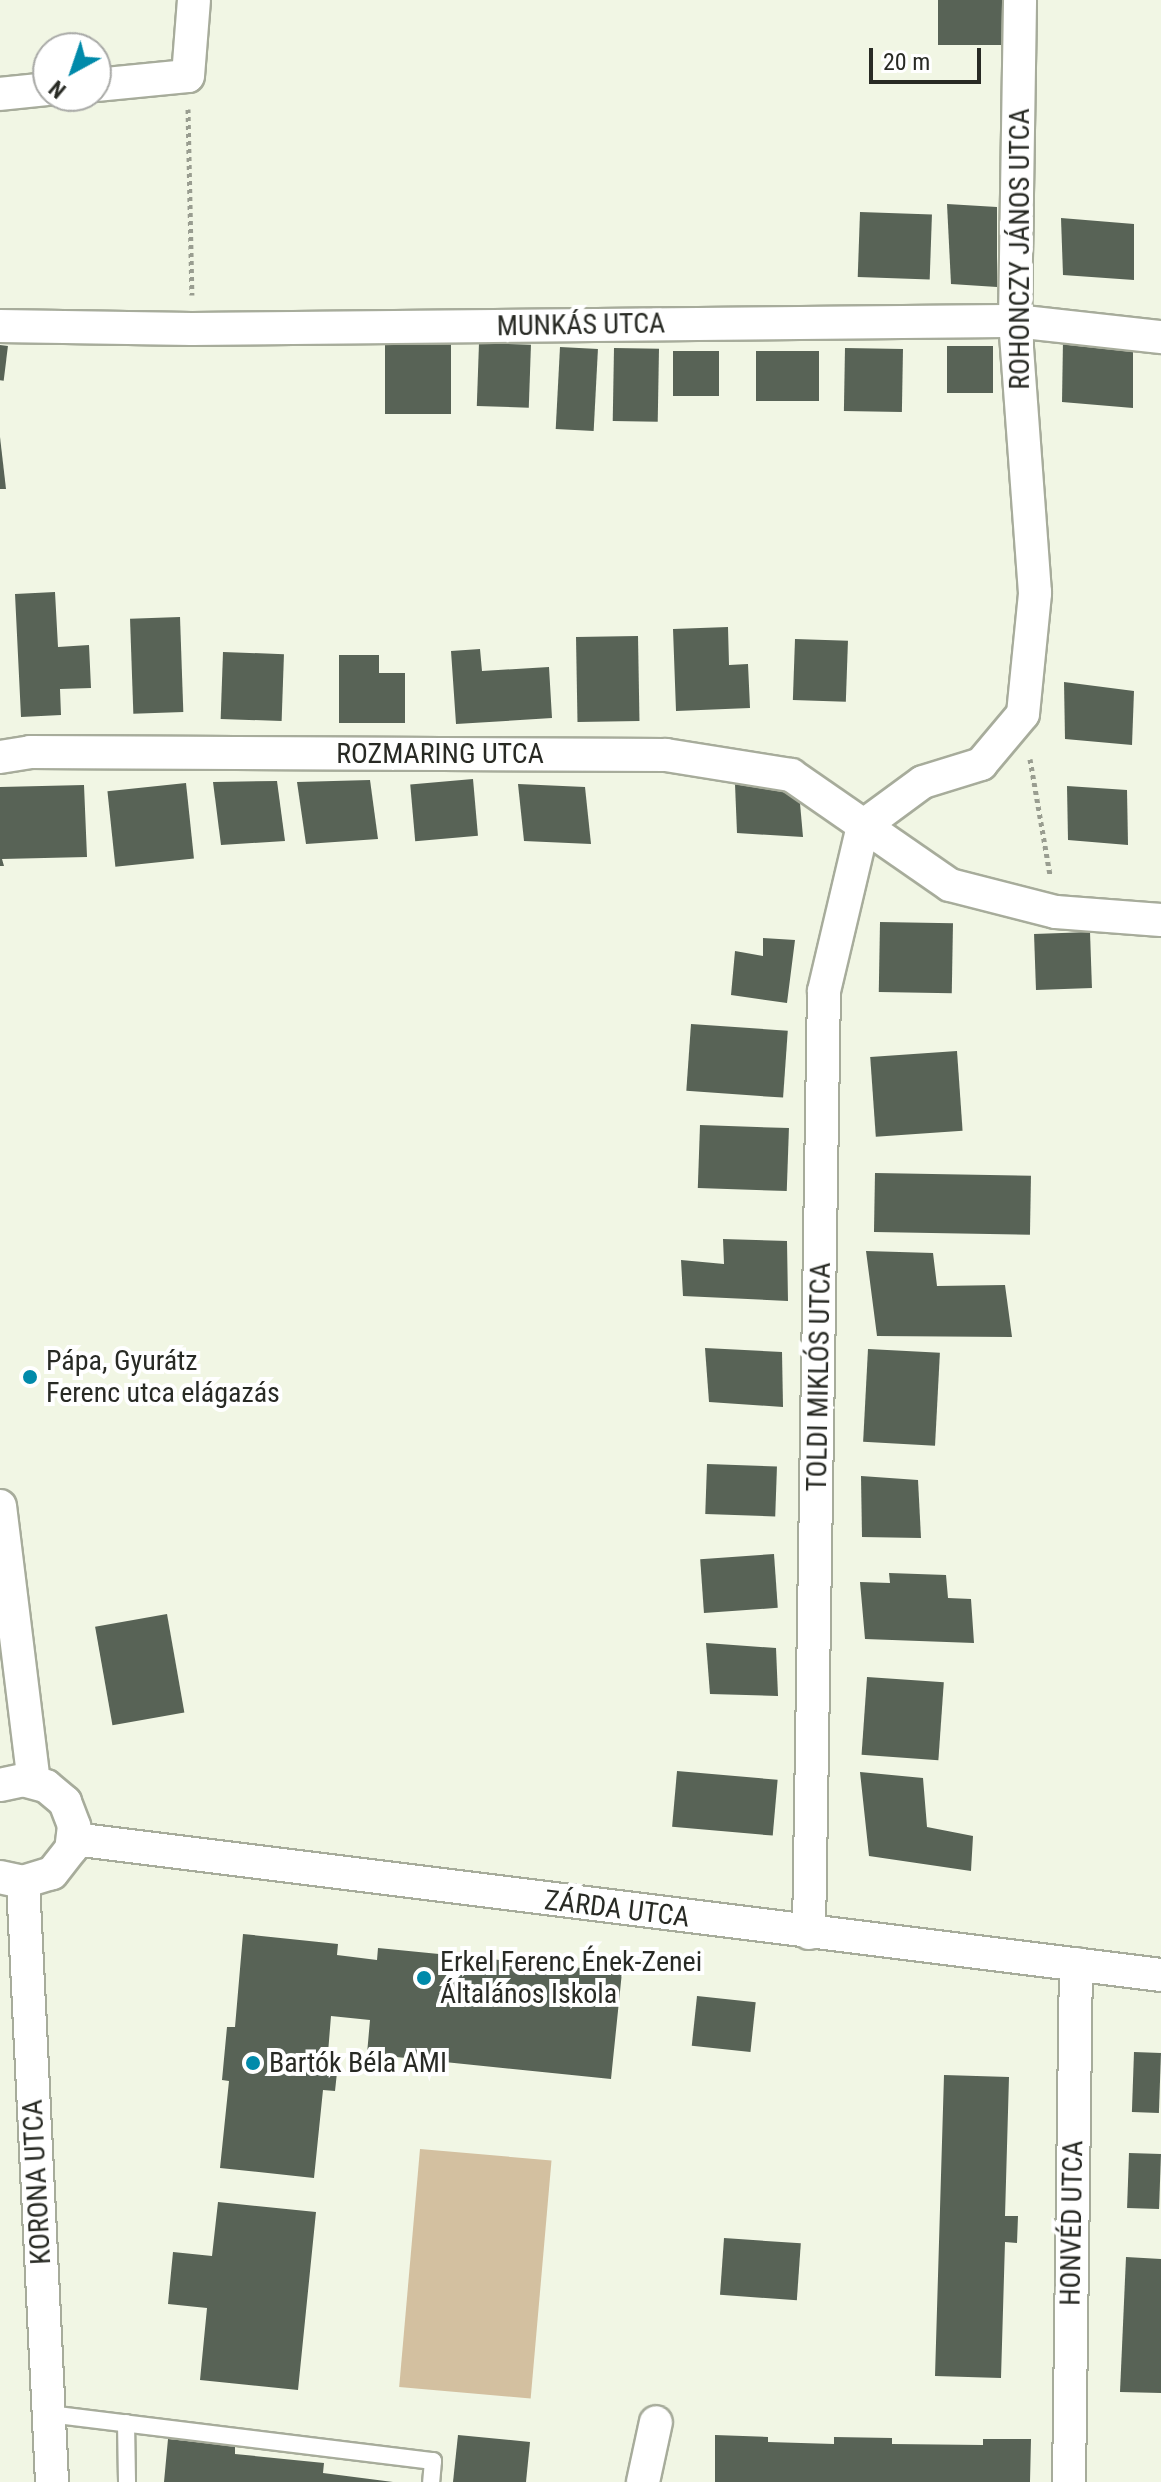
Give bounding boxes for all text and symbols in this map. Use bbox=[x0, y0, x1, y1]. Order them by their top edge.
north arrow bbox=[32, 32, 112, 112]
scale bar bbox=[873, 32, 985, 82]
text: 20 m bbox=[883, 48, 930, 76]
text: N bbox=[44, 75, 71, 103]
street label: ROHONCZY JÁNOS UTCA bbox=[1003, 108, 1037, 390]
street label: MUNKÁS UTCA bbox=[496, 307, 666, 343]
street label: ROZMARING UTCA bbox=[336, 737, 544, 771]
street label: TOLDI MIKLÓS UTCA bbox=[800, 1262, 838, 1492]
place label: Pápa, Gyurátz Ferenc utca elágazás bbox=[46, 1344, 280, 1410]
marker: Pápa, Gyurátz Ferenc utca elágazás bbox=[21, 1368, 39, 1386]
street label: ZÁRDA UTCA bbox=[542, 1883, 692, 1935]
place label: Erkel Ferenc Ének-Zenei Általános Iskola bbox=[440, 1945, 702, 2011]
marker: Erkel Ferenc Ének-Zenei Általános Iskola bbox=[415, 1969, 433, 1987]
place label: Bartók Béla AMI bbox=[269, 2046, 447, 2080]
marker: Bartók Béla AMI bbox=[244, 2054, 262, 2072]
street label: KORONA UTCA bbox=[16, 2098, 58, 2266]
street label: HONVÉD UTCA bbox=[1054, 2140, 1090, 2306]

